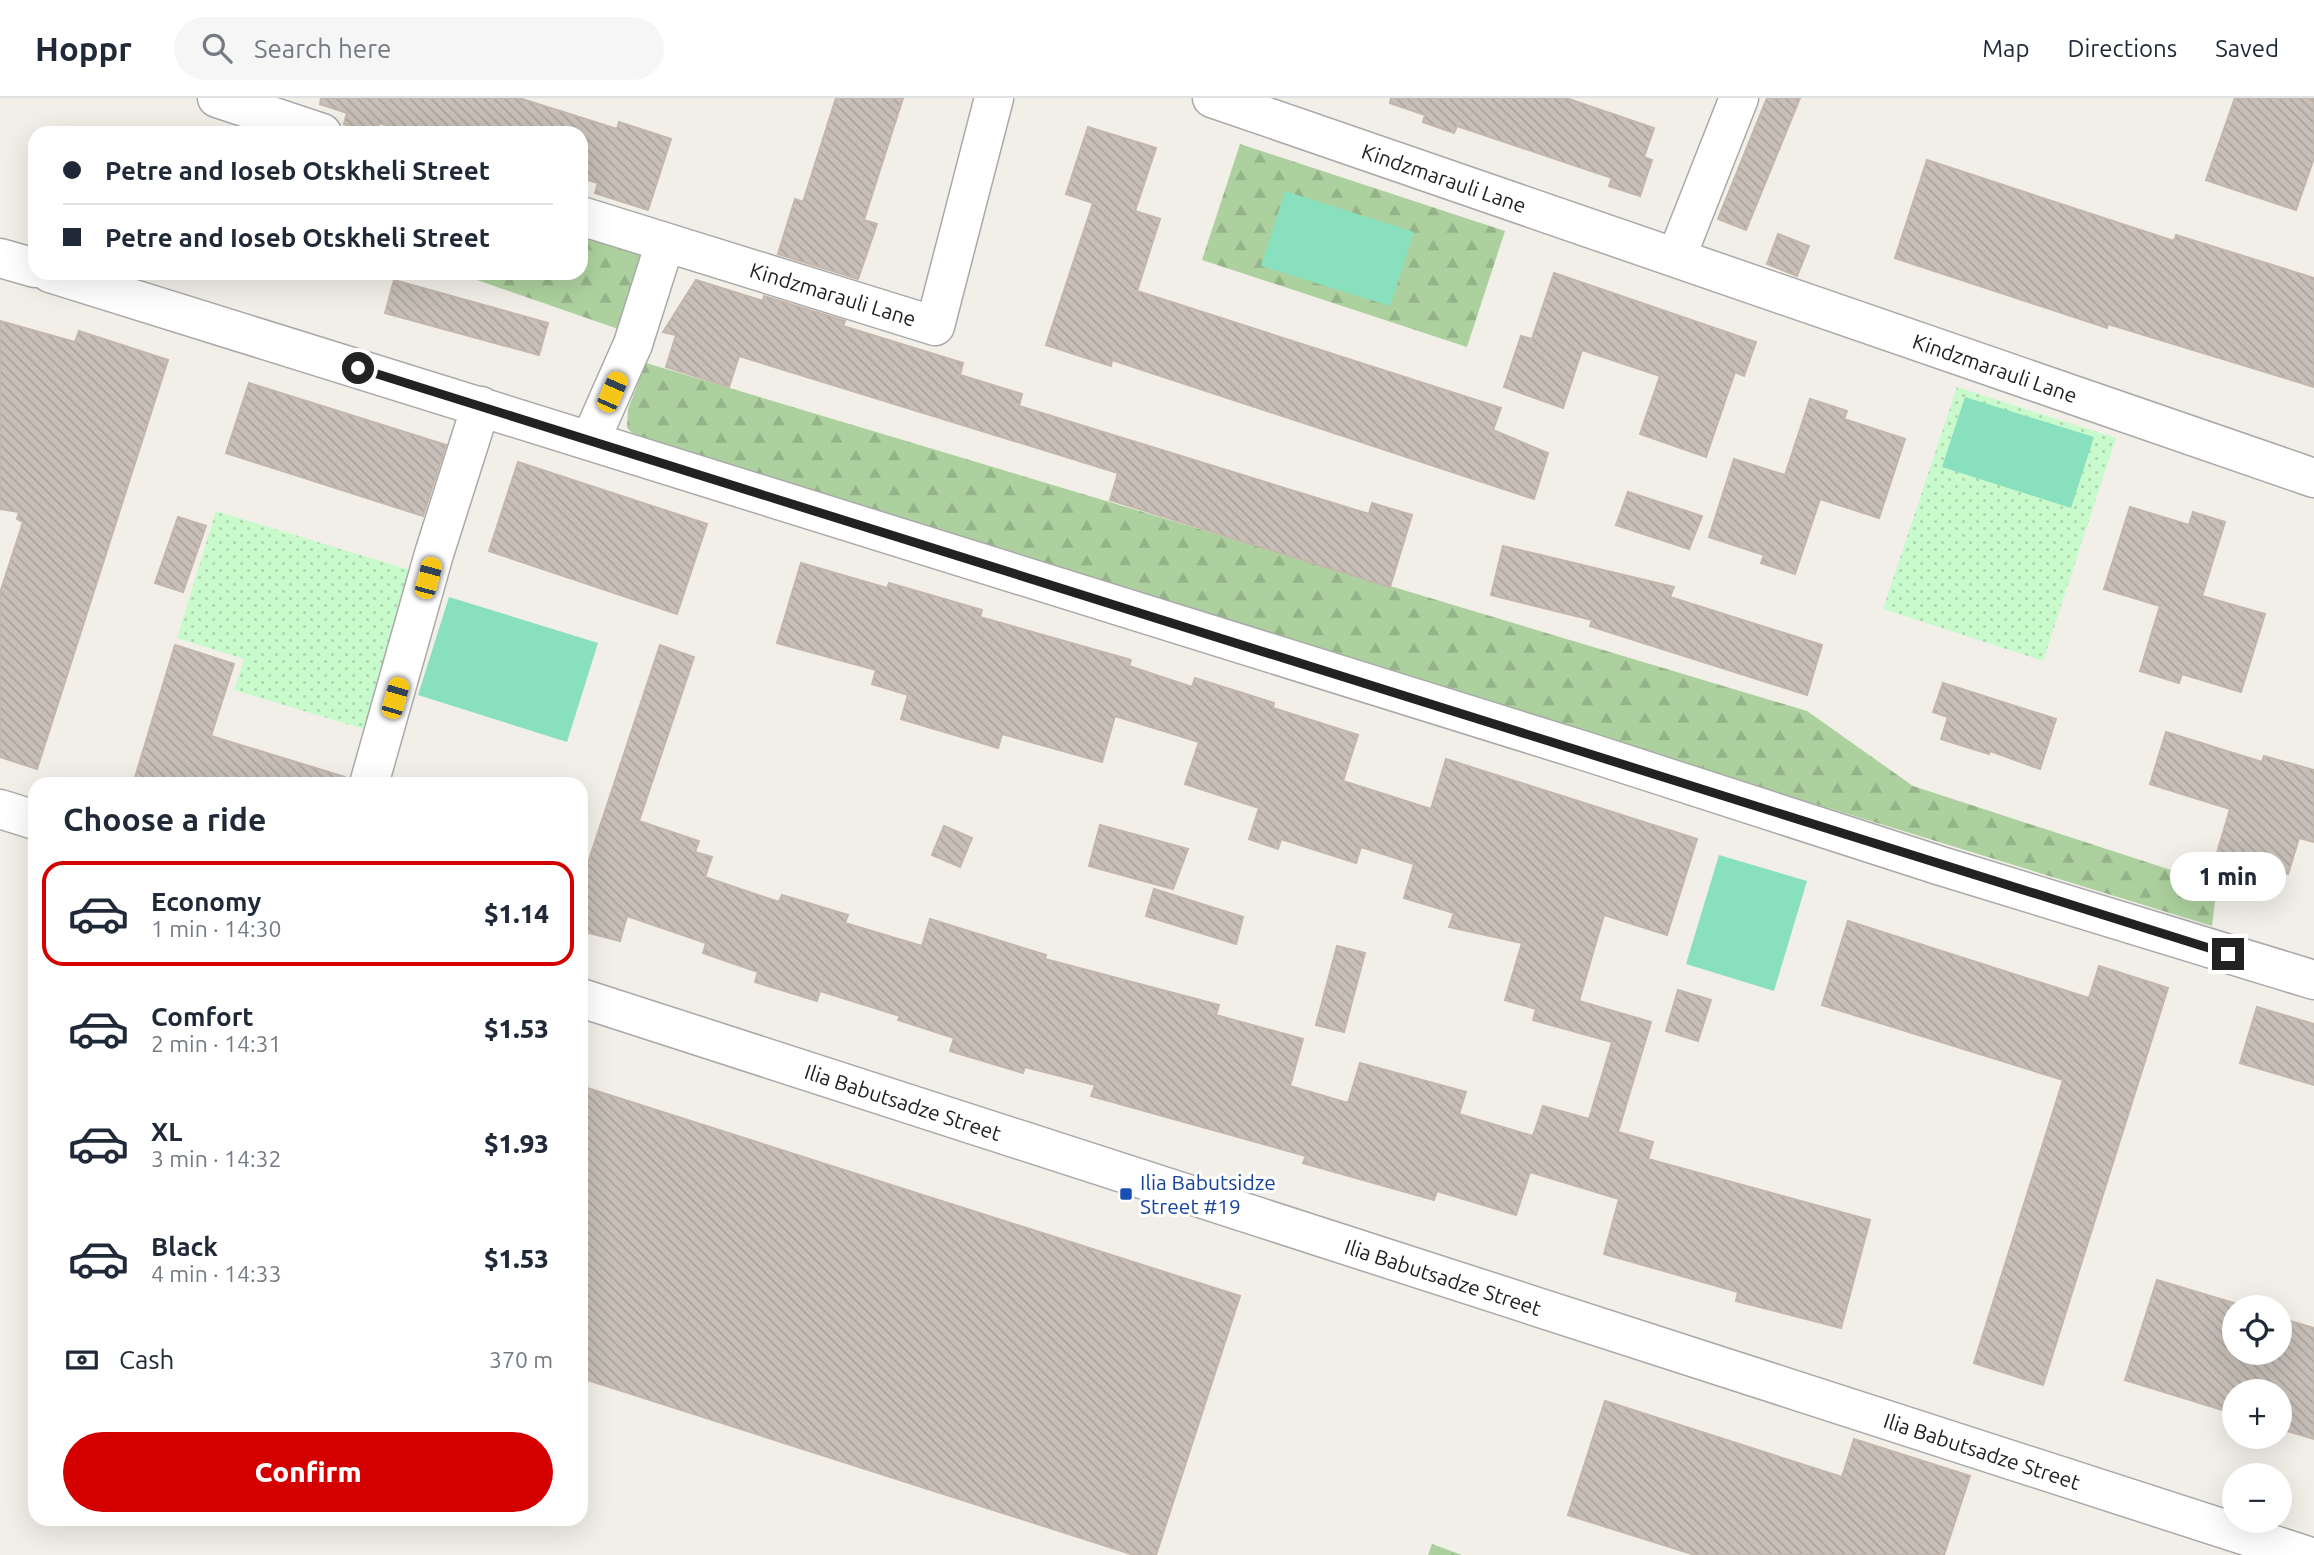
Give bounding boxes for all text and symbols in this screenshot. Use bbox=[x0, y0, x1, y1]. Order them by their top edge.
search box bbox=[174, 17, 664, 80]
icon: search bbox=[198, 29, 236, 67]
text: Hoppr bbox=[35, 30, 132, 67]
text: Search here bbox=[254, 34, 391, 63]
text: Map bbox=[1982, 35, 2029, 62]
text: Directions bbox=[2067, 35, 2177, 62]
text: Saved bbox=[2215, 35, 2279, 62]
street label: Kindzmarauli Lane bbox=[1359, 139, 1529, 217]
text: Petre and Ioseb Otskheli Street bbox=[105, 156, 490, 185]
text: Petre and Ioseb Otskheli Street bbox=[105, 223, 490, 252]
street label: Kindzmarauli Lane bbox=[747, 257, 919, 331]
street label: Kindzmarauli Lane bbox=[1910, 329, 2080, 407]
route start bbox=[342, 352, 374, 384]
car bbox=[594, 369, 631, 415]
car bbox=[413, 555, 444, 601]
car bbox=[380, 675, 411, 721]
text: Choose a ride bbox=[63, 801, 266, 837]
callout: 1 min bbox=[2170, 852, 2286, 902]
text: 1 min bbox=[2199, 864, 2257, 889]
icon: car bbox=[67, 882, 130, 945]
text: Economy bbox=[151, 887, 261, 916]
text: $1.14 bbox=[484, 899, 549, 928]
text: 1 min · 14:30 bbox=[151, 916, 282, 941]
route end bbox=[2212, 938, 2244, 970]
icon: car bbox=[67, 997, 130, 1060]
text: Comfort bbox=[151, 1002, 254, 1031]
text: $1.53 bbox=[484, 1014, 549, 1043]
text: 2 min · 14:31 bbox=[151, 1031, 282, 1056]
street label: Ilia Babutsadze Street bbox=[802, 1059, 1004, 1145]
icon: car bbox=[67, 1112, 130, 1175]
text: XL bbox=[151, 1117, 182, 1146]
text: $1.93 bbox=[484, 1129, 549, 1158]
text: 3 min · 14:32 bbox=[151, 1146, 282, 1171]
place label: Ilia Babutsidze Street #19 bbox=[1140, 1170, 1276, 1218]
marker: Ilia Babutsidze Street #19 bbox=[1118, 1186, 1134, 1202]
icon: car bbox=[67, 1227, 130, 1290]
text: Black bbox=[151, 1232, 218, 1261]
street label: Ilia Babutsadze Street bbox=[1342, 1234, 1544, 1320]
text: $1.53 bbox=[484, 1244, 549, 1273]
text: 4 min · 14:33 bbox=[151, 1261, 282, 1286]
map controls bbox=[2222, 1295, 2292, 1533]
button: locate bbox=[2222, 1295, 2292, 1365]
icon: cash bbox=[63, 1341, 101, 1379]
text: Cash bbox=[119, 1345, 174, 1374]
text: 370 m bbox=[489, 1347, 553, 1372]
button: + bbox=[2222, 1379, 2292, 1449]
street label: Ilia Babutsadze Street bbox=[1881, 1408, 2083, 1494]
button: Confirm bbox=[63, 1432, 553, 1512]
button: − bbox=[2222, 1463, 2292, 1533]

